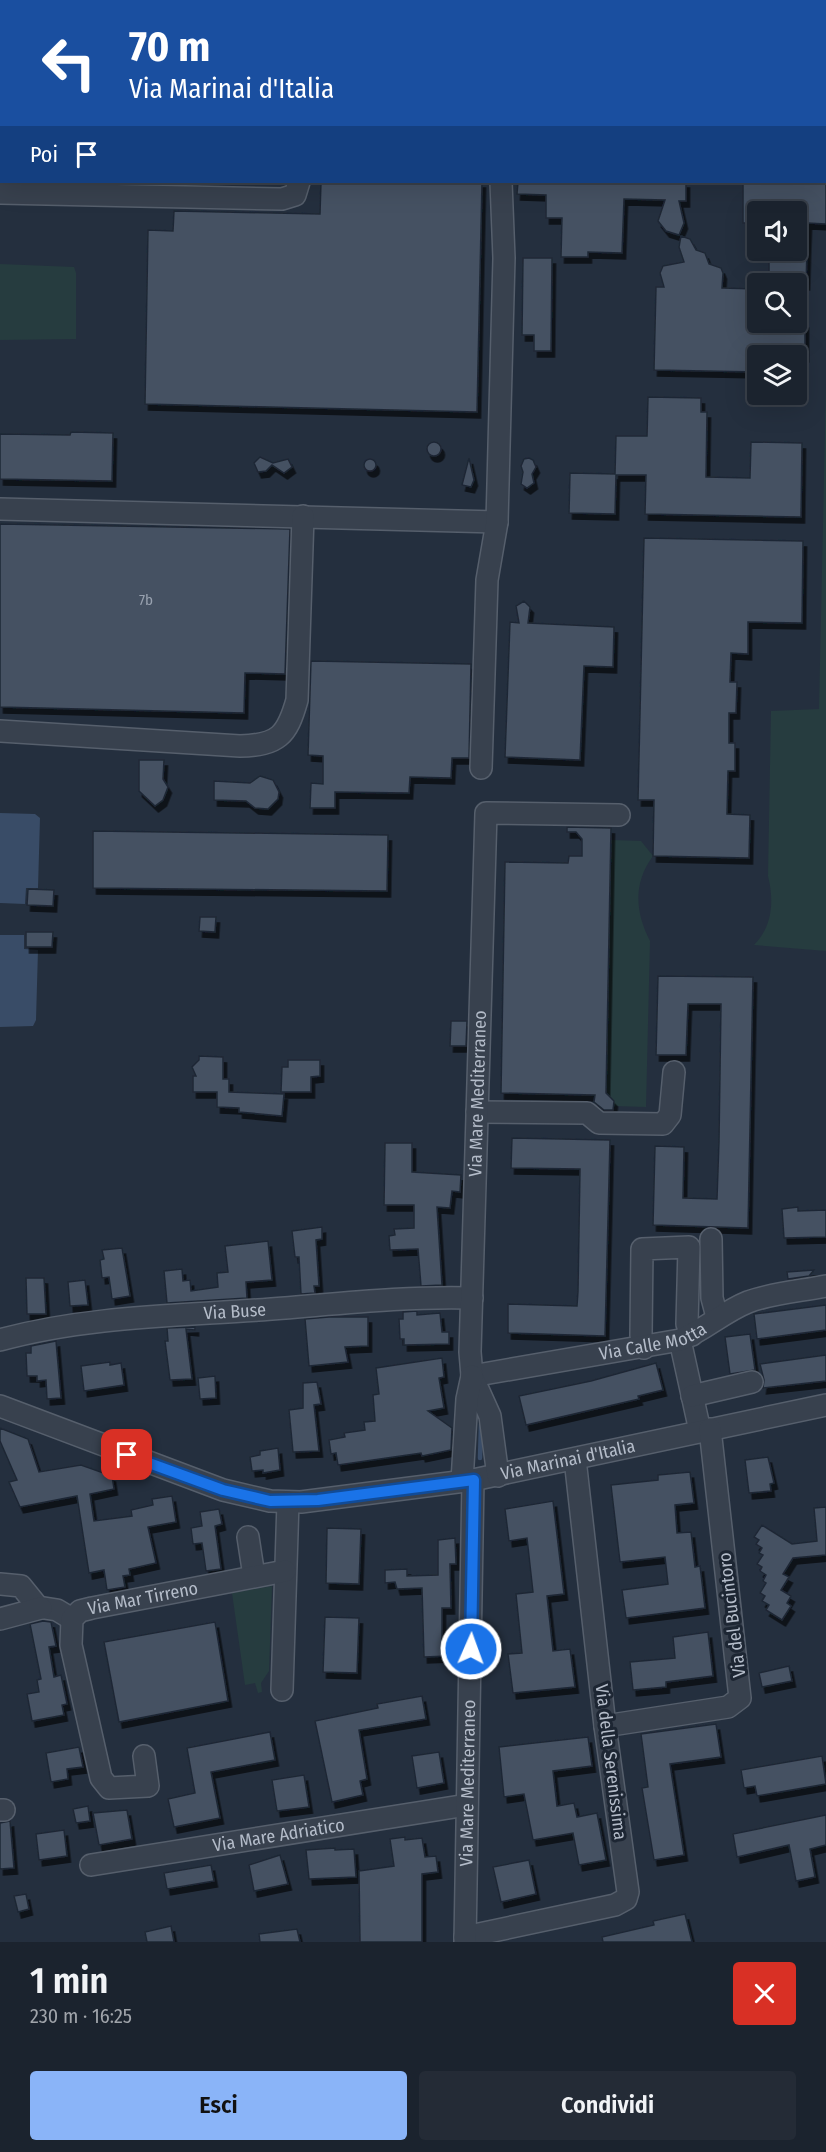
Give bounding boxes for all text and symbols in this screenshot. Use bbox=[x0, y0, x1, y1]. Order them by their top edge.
text: 70 m bbox=[129, 22, 210, 72]
icon: left bbox=[30, 24, 108, 102]
text: Via Marinai d'Italia bbox=[129, 73, 334, 105]
icon: arrive bbox=[70, 138, 103, 171]
text: Poi bbox=[30, 141, 58, 168]
map controls bbox=[747, 201, 807, 405]
button: sound bbox=[747, 201, 807, 261]
button: search bbox=[747, 273, 807, 333]
button: layers bbox=[747, 345, 807, 405]
house number: 7b bbox=[139, 591, 153, 609]
street label: Via Mare Mediterraneo bbox=[464, 1010, 491, 1177]
street label: Via Buse bbox=[203, 1298, 267, 1324]
street label: Via Calle Motta bbox=[597, 1318, 710, 1365]
pin bbox=[101, 1429, 152, 1480]
street label: Via Marinai d'Italia bbox=[499, 1435, 637, 1485]
icon: arrive bbox=[110, 1438, 143, 1471]
street label: Via del Bucintoro bbox=[713, 1551, 751, 1679]
street label: Via Mar Tirreno bbox=[86, 1577, 200, 1620]
position arrow bbox=[439, 1617, 503, 1681]
street label: Via della Serenissima bbox=[591, 1683, 631, 1841]
street label: Via Mare Mediterraneo bbox=[455, 1700, 480, 1866]
street label: Via Mare Adriatico bbox=[211, 1814, 346, 1856]
text: 1 min bbox=[30, 1959, 108, 2003]
button: close bbox=[733, 1962, 796, 2025]
text: 230 m · 16:25 bbox=[30, 2004, 132, 2028]
button: Esci bbox=[30, 2071, 407, 2140]
button: Condividi bbox=[419, 2071, 796, 2140]

